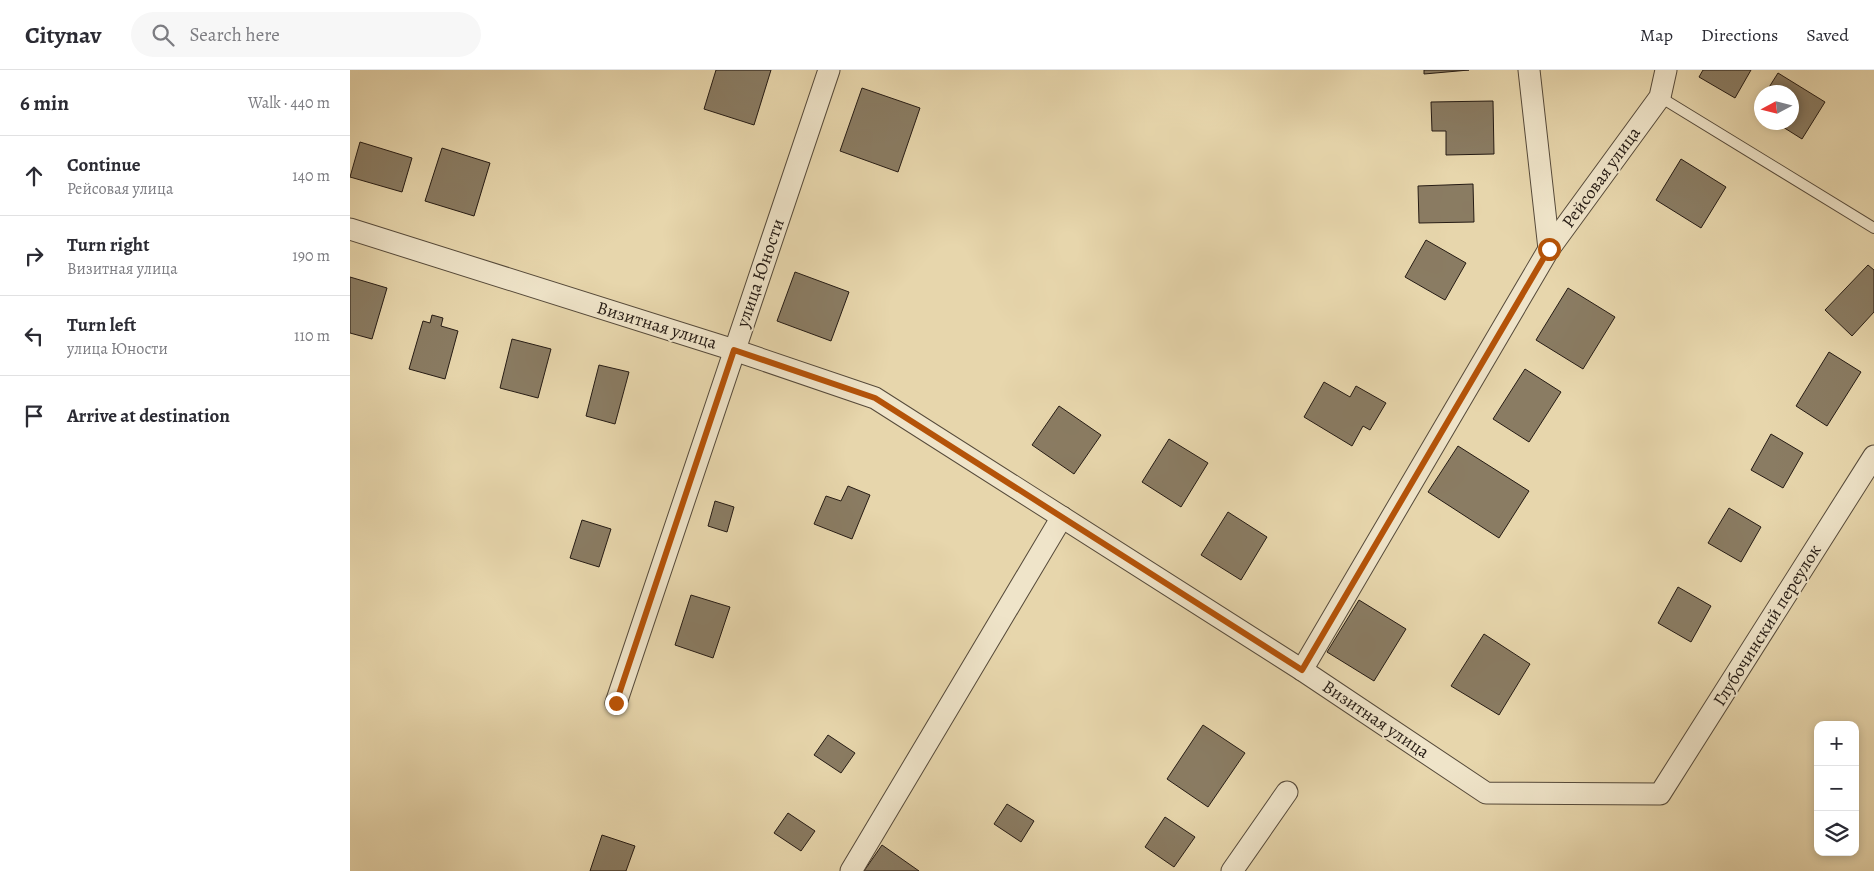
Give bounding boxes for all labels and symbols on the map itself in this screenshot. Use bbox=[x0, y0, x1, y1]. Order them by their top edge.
north arrow bbox=[1754, 85, 1799, 130]
street label: Рейсовая улица bbox=[1556, 121, 1646, 232]
street label: улица Юности bbox=[730, 215, 790, 331]
route start bbox=[1538, 238, 1561, 261]
street label: Визитная улица bbox=[594, 295, 721, 355]
street label: Глубочинский переулок bbox=[1707, 539, 1827, 711]
street label: Визитная улица bbox=[1318, 674, 1435, 764]
route end bbox=[605, 692, 628, 715]

